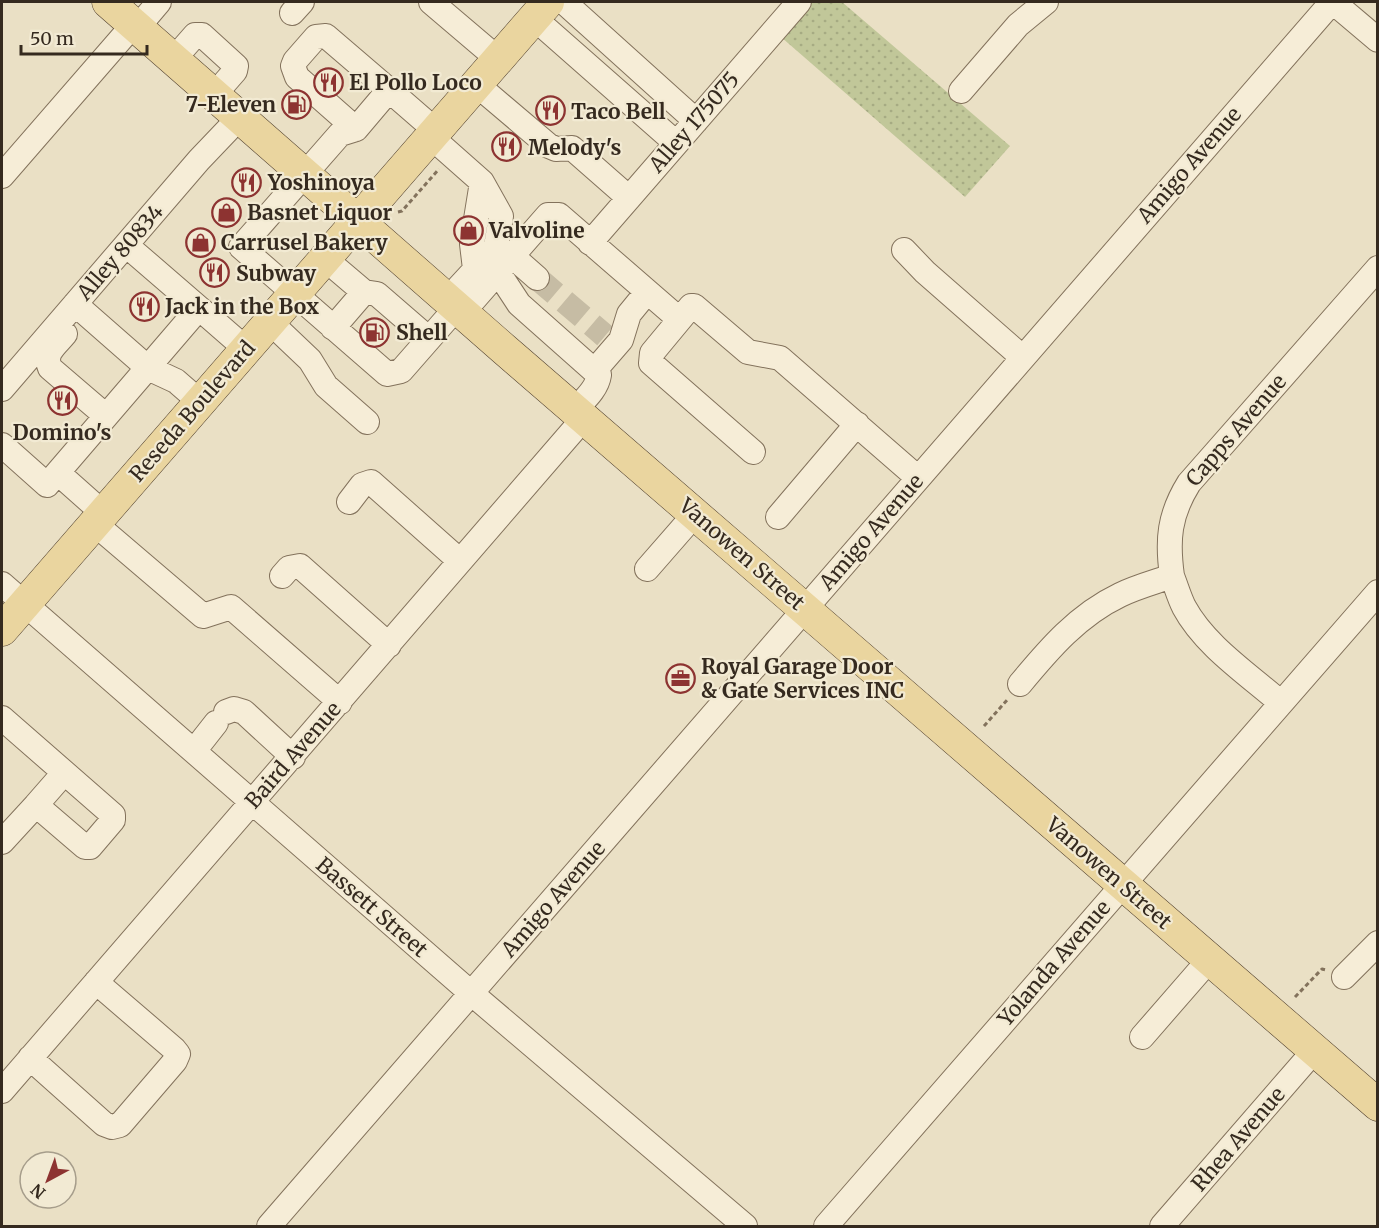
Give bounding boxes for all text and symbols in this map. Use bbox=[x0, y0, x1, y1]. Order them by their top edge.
scale bar bbox=[21, 18, 147, 56]
text: 50 m bbox=[30, 27, 74, 50]
restaurant icon: El Pollo Loco bbox=[312, 66, 344, 98]
street label: Alley 175075 bbox=[642, 66, 745, 179]
place label: El Pollo Loco bbox=[349, 69, 482, 96]
fuel station icon: 7-Eleven bbox=[281, 88, 313, 120]
place label: 7-Eleven bbox=[186, 91, 276, 118]
restaurant icon: Taco Bell bbox=[534, 95, 566, 127]
place label: Taco Bell bbox=[571, 98, 666, 125]
street label: Amigo Avenue bbox=[1130, 101, 1247, 230]
restaurant icon: Melody's bbox=[491, 131, 523, 163]
place label: Melody's bbox=[528, 134, 622, 161]
restaurant icon: Yoshinoya bbox=[231, 166, 263, 198]
place label: Yoshinoya bbox=[267, 169, 375, 196]
shop icon: Basnet Liquor bbox=[210, 196, 242, 228]
street label: Alley 80834 bbox=[70, 198, 169, 306]
place label: Basnet Liquor bbox=[247, 199, 393, 226]
shop icon: Valvoline bbox=[452, 214, 484, 246]
place label: Valvoline bbox=[488, 217, 585, 244]
shop icon: Carrusel Bakery bbox=[184, 226, 216, 258]
place label: Carrusel Bakery bbox=[221, 229, 388, 256]
restaurant icon: Subway bbox=[199, 257, 231, 289]
place label: Subway bbox=[236, 260, 317, 287]
restaurant icon: Jack in the Box bbox=[128, 290, 160, 322]
place label: Jack in the Box bbox=[164, 293, 319, 320]
fuel station icon: Shell bbox=[359, 316, 391, 348]
place label: Shell bbox=[396, 319, 448, 346]
street label: Reseda Boulevard bbox=[123, 335, 261, 487]
street label: Capps Avenue bbox=[1180, 368, 1292, 492]
restaurant icon: Domino's bbox=[46, 385, 78, 417]
place label: Domino's bbox=[13, 419, 112, 446]
street label: Amigo Avenue bbox=[812, 468, 929, 597]
street label: Vanowen Street bbox=[673, 491, 810, 616]
place label: Royal Garage Door & Gate Services INC bbox=[701, 653, 904, 704]
office icon: Royal Garage Door & Gate Services INC bbox=[664, 662, 696, 694]
street label: Baird Avenue bbox=[239, 696, 347, 814]
street label: Vanowen Street bbox=[1040, 810, 1177, 935]
street label: Amigo Avenue bbox=[494, 835, 611, 964]
street label: Bassett Street bbox=[311, 851, 433, 963]
street label: Yolanda Avenue bbox=[991, 894, 1116, 1032]
street label: Rhea Avenue bbox=[1185, 1081, 1291, 1197]
north arrow bbox=[18, 1150, 78, 1210]
text: N bbox=[27, 1179, 49, 1203]

